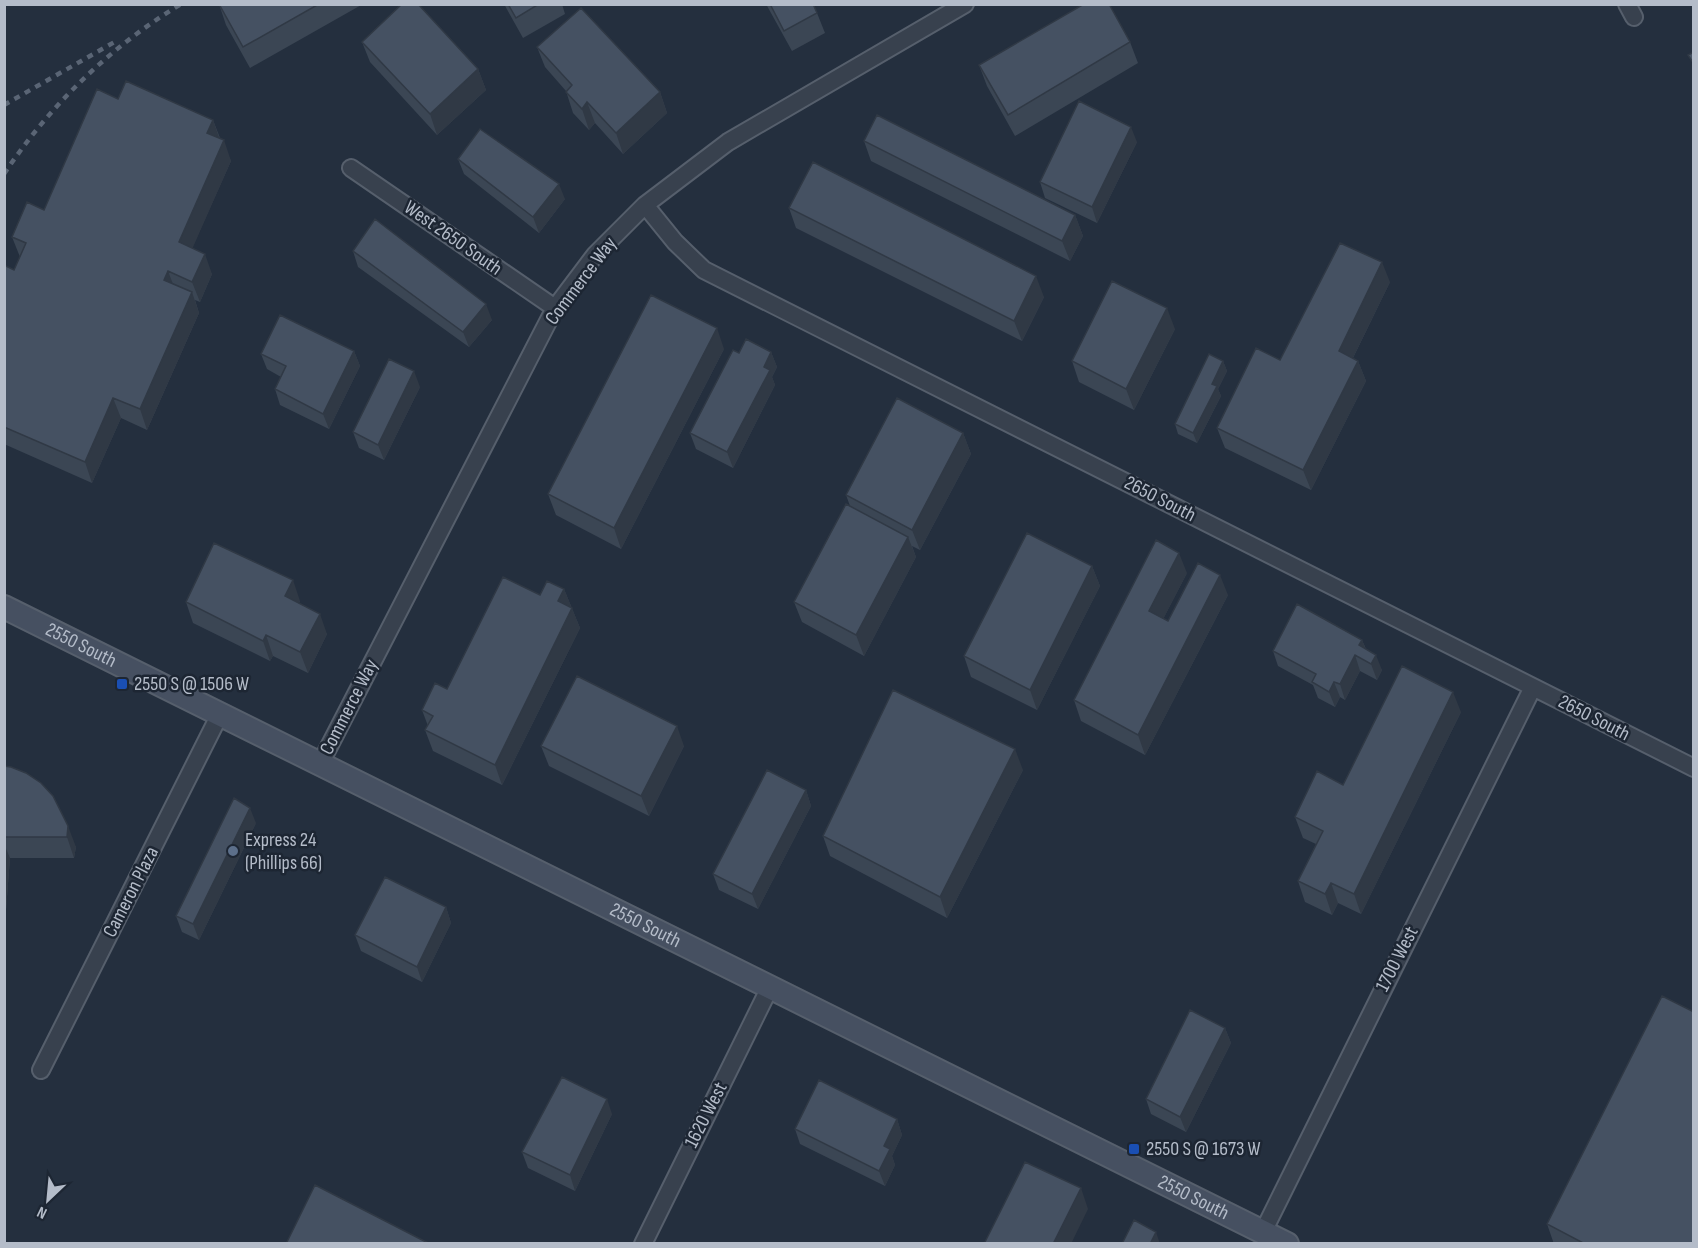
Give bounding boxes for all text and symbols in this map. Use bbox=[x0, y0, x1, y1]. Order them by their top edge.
street label: West 2650 South bbox=[399, 195, 507, 281]
street label: Commerce Way bbox=[540, 232, 622, 330]
street label: 2650 South bbox=[1120, 471, 1200, 527]
street label: 2550 South bbox=[42, 618, 121, 673]
street label: Commerce Way bbox=[315, 655, 383, 759]
place label: 2550 S @ 1506 W bbox=[134, 672, 249, 696]
marker: 2550 S @ 1506 W bbox=[115, 677, 129, 691]
street label: 2650 South bbox=[1554, 690, 1634, 746]
place label: Express 24 (Phillips 66) bbox=[245, 828, 322, 875]
street label: Cameron Plaza bbox=[98, 843, 164, 941]
marker: Express 24 (Phillips 66) bbox=[226, 844, 240, 858]
street label: 2550 South bbox=[606, 898, 685, 953]
street label: 1700 West bbox=[1370, 922, 1424, 996]
street label: 1620 West bbox=[679, 1078, 733, 1152]
place label: 2550 S @ 1673 W bbox=[1146, 1137, 1261, 1161]
marker: 2550 S @ 1673 W bbox=[1127, 1142, 1141, 1156]
north arrow bbox=[18, 1170, 78, 1230]
street label: 2550 South bbox=[1154, 1170, 1233, 1225]
text: N bbox=[34, 1202, 50, 1223]

